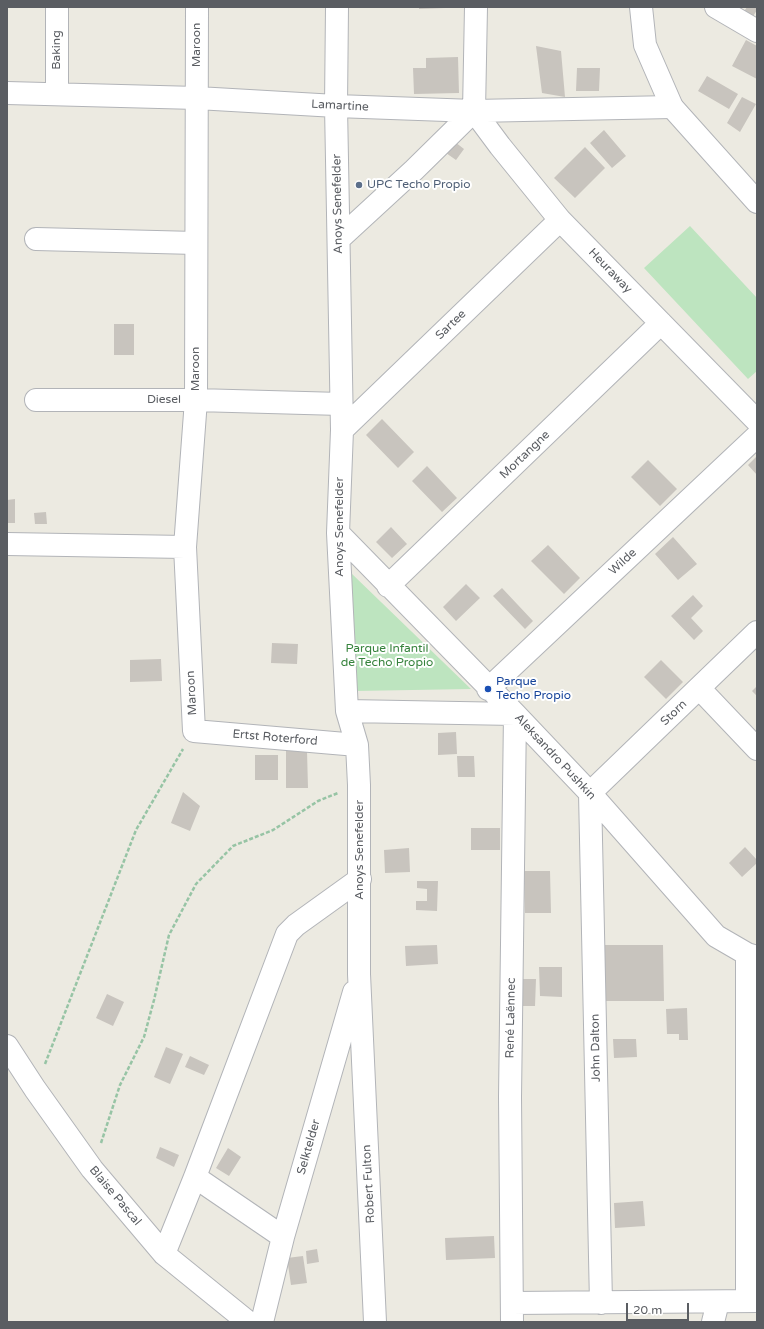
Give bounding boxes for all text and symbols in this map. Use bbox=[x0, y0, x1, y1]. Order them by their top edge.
street label: Maroon bbox=[190, 23, 204, 67]
street label: Baking bbox=[50, 30, 64, 70]
street label: Lamartine bbox=[311, 97, 369, 115]
street label: Anoys Senefelder bbox=[330, 154, 346, 254]
place label: UPC Techo Propio bbox=[367, 178, 471, 192]
marker: UPC Techo Propio bbox=[354, 180, 364, 190]
street label: Heuraway bbox=[585, 246, 635, 296]
street label: Sartee bbox=[433, 307, 469, 343]
street label: Maroon bbox=[189, 347, 203, 391]
street label: Diesel bbox=[147, 393, 181, 407]
street label: Mortangne bbox=[497, 428, 553, 482]
street label: Anoys Senefelder bbox=[333, 477, 347, 577]
street label: Wilde bbox=[606, 546, 640, 578]
park label: Parque Infantil de Techo Propio bbox=[341, 642, 433, 670]
street label: Maroon bbox=[184, 670, 200, 716]
place label: Parque Techo Propio bbox=[496, 675, 571, 703]
marker: Parque Techo Propio bbox=[483, 684, 493, 694]
street label: Storn bbox=[658, 697, 690, 729]
street label: Aleksandro Pushkin bbox=[511, 711, 599, 803]
street label: Ertst Roterford bbox=[232, 727, 318, 749]
street label: Anoys Senefelder bbox=[353, 800, 367, 900]
street label: René Laënnec bbox=[503, 977, 519, 1059]
street label: John Dalton bbox=[588, 1014, 604, 1082]
street label: Selktelder bbox=[294, 1118, 324, 1176]
street label: Robert Fulton bbox=[360, 1144, 378, 1224]
street label: Blaise Pascal bbox=[86, 1163, 144, 1229]
scale bar bbox=[628, 1295, 691, 1321]
text: 20 m bbox=[633, 1303, 662, 1317]

